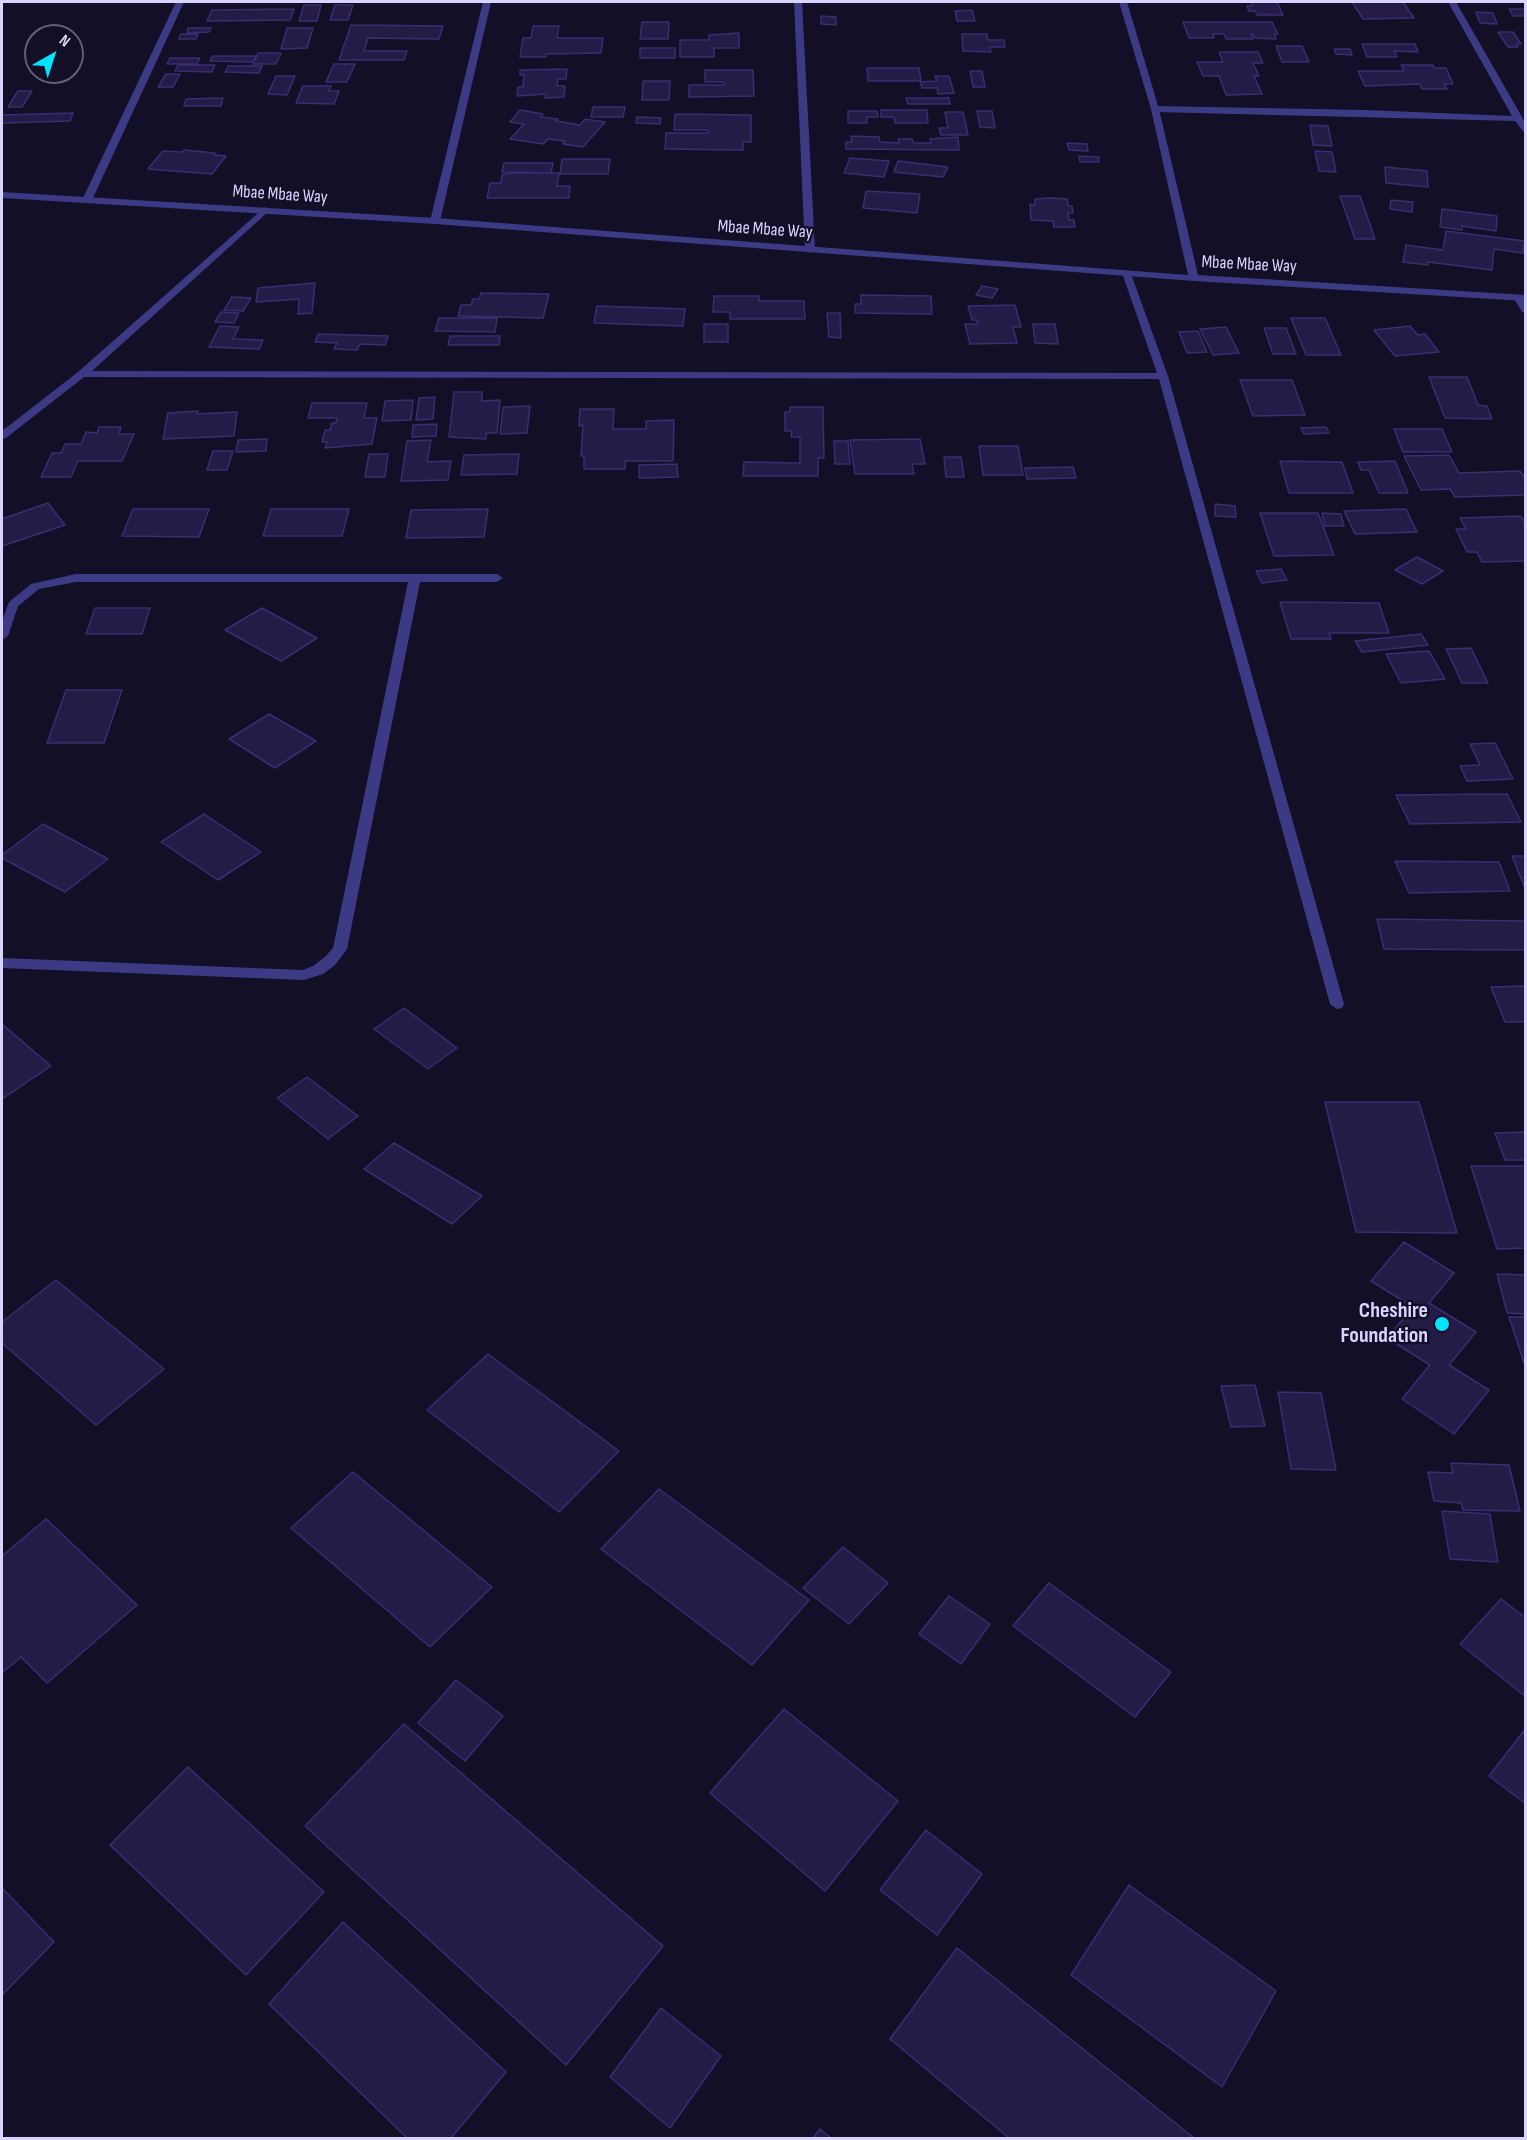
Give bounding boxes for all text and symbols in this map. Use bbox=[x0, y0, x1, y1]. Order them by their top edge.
north arrow bbox=[24, 24, 84, 84]
text: N bbox=[55, 31, 74, 51]
street label: Mbae Mbae Way bbox=[232, 181, 328, 209]
street label: Mbae Mbae Way bbox=[717, 216, 813, 244]
street label: Mbae Mbae Way bbox=[1201, 252, 1297, 278]
place label: Cheshire Foundation bbox=[1341, 1298, 1428, 1350]
marker: Cheshire Foundation bbox=[1433, 1315, 1451, 1333]

